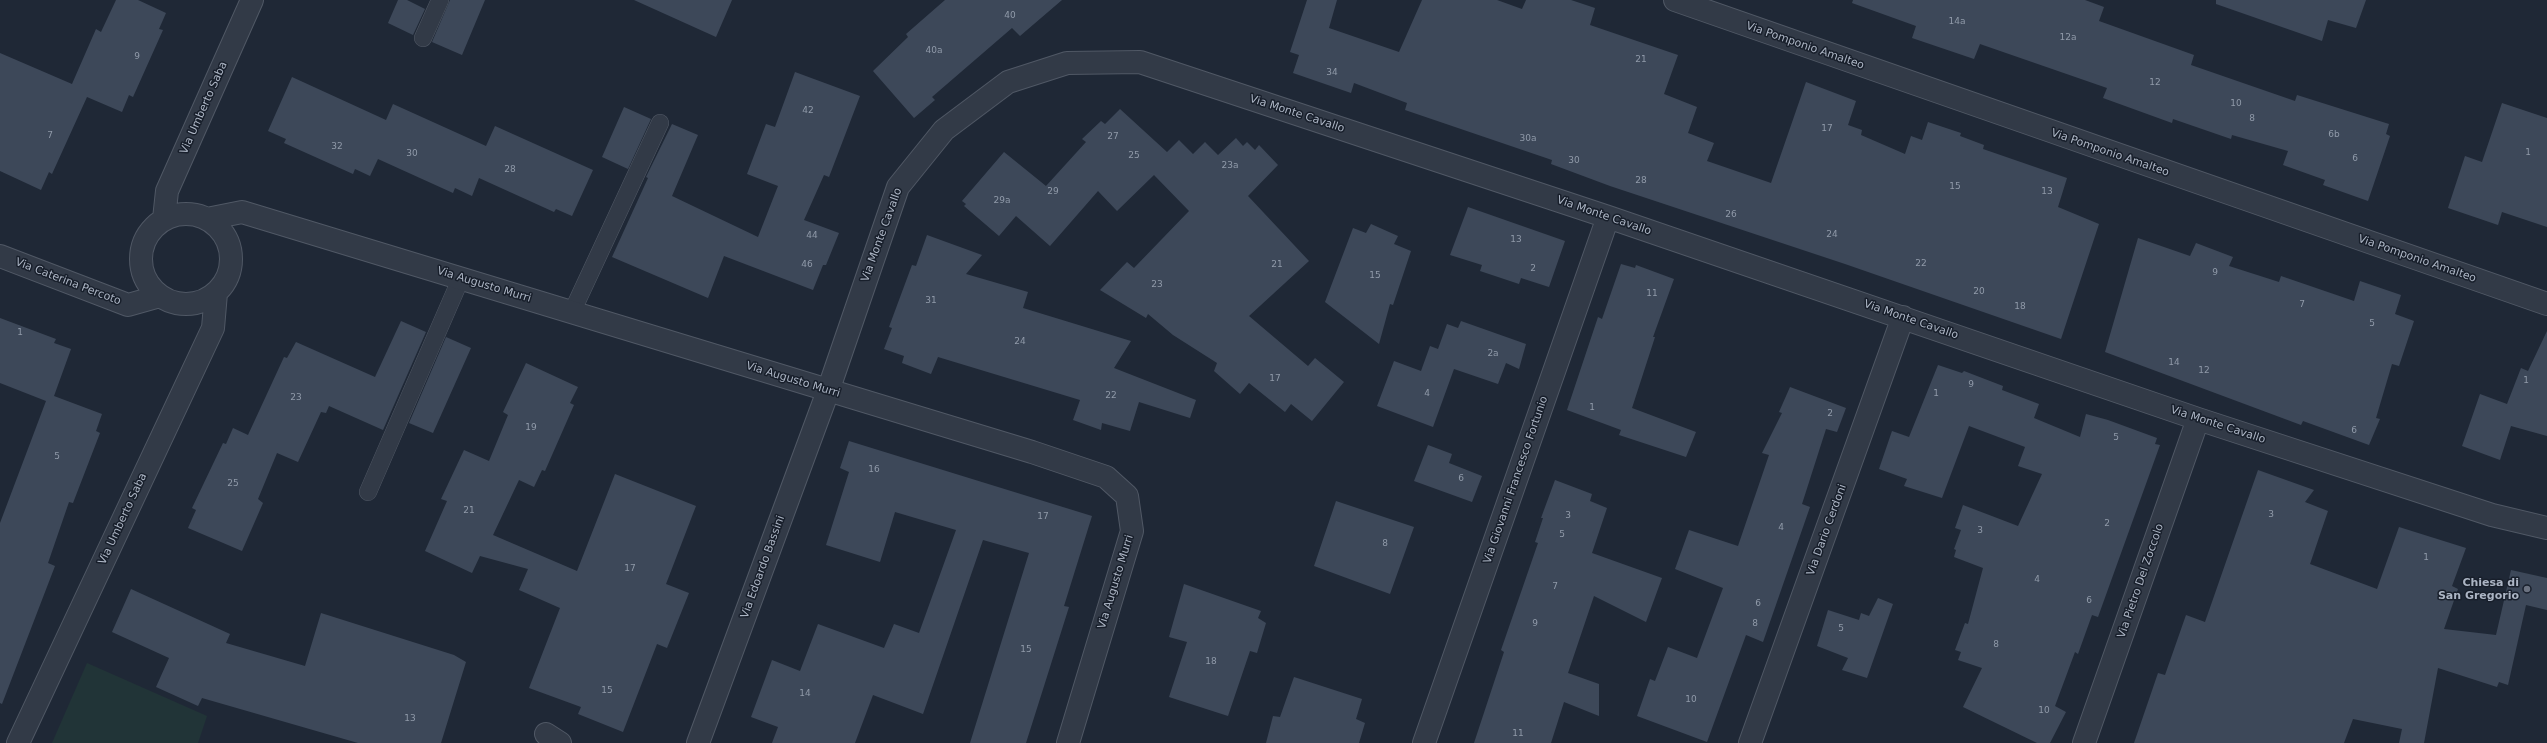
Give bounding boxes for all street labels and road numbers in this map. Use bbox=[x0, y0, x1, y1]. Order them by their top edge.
street label: Via Pomponio Amalteo bbox=[1744, 20, 1866, 72]
street label: Via Umberto Saba bbox=[178, 60, 230, 156]
street label: Via Monte Cavallo bbox=[1248, 92, 1346, 136]
street label: Via Pomponio Amalteo bbox=[2049, 127, 2171, 179]
street label: Via Monte Cavallo bbox=[859, 186, 905, 284]
street label: Via Monte Cavallo bbox=[1555, 194, 1653, 238]
street label: Via Pomponio Amalteo bbox=[2356, 233, 2478, 285]
street label: Via Caterina Percoto bbox=[13, 256, 123, 308]
street label: Via Augusto Murri bbox=[435, 264, 533, 306]
street label: Via Monte Cavallo bbox=[1862, 298, 1960, 342]
street label: Via Augusto Murri bbox=[744, 359, 842, 401]
street label: Via Giovanni Francesco Fortunio bbox=[1481, 394, 1551, 566]
street label: Via Monte Cavallo bbox=[2169, 403, 2267, 447]
street label: Via Umberto Saba bbox=[96, 471, 150, 567]
street label: Via Dario Cerdoni bbox=[1804, 483, 1850, 577]
street label: Via Edoardo Bassini bbox=[738, 514, 788, 620]
street label: Via Pietro Del Zoccolo bbox=[2115, 522, 2167, 640]
street label: Via Augusto Murri bbox=[1095, 533, 1137, 631]

